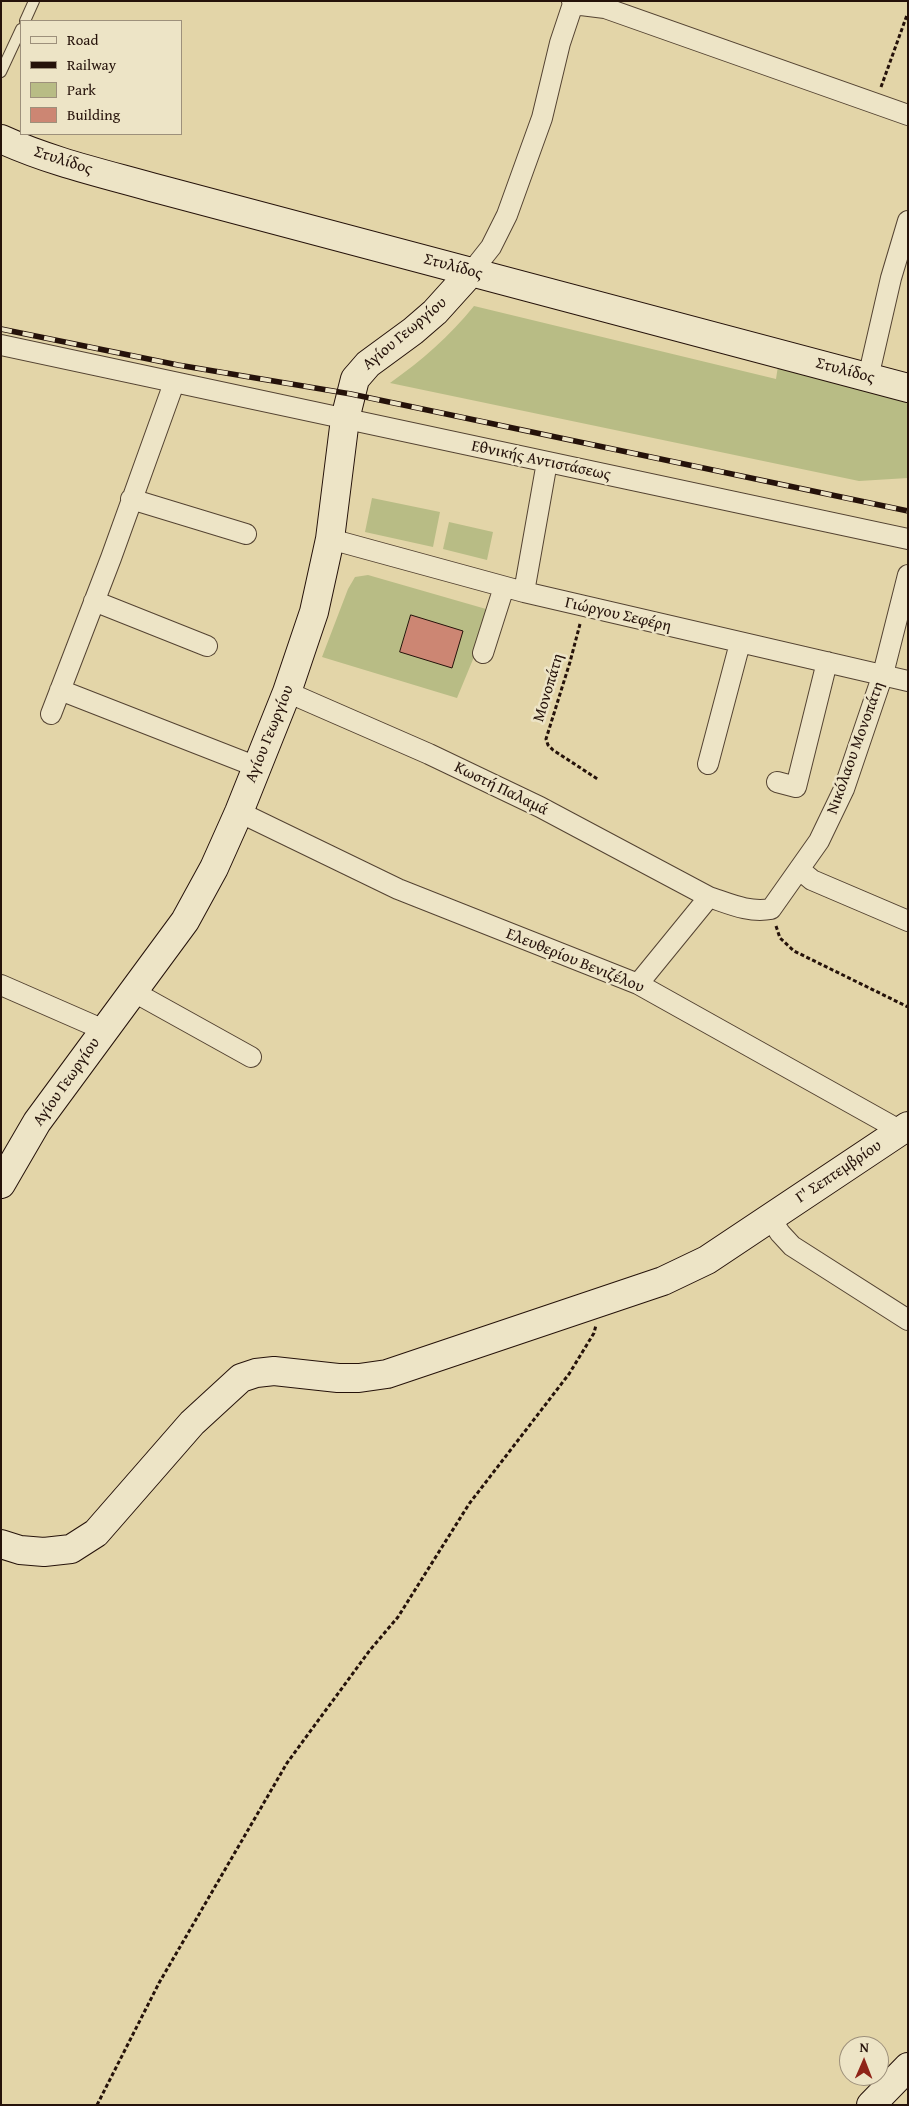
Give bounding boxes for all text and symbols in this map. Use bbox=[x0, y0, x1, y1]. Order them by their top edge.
legend bbox=[20, 20, 182, 135]
text: Road bbox=[67, 29, 98, 50]
text: Railway bbox=[67, 54, 116, 75]
text: Park bbox=[67, 79, 96, 100]
text: Building bbox=[67, 104, 120, 125]
street label: Στυλίδος bbox=[31, 143, 95, 179]
street label: Στυλίδος bbox=[422, 250, 484, 284]
street label: Αγίου Γεωργίου bbox=[359, 293, 451, 375]
street label: Στυλίδος bbox=[814, 354, 876, 388]
street label: Εθνικής Αντιστάσεως bbox=[470, 437, 612, 485]
street label: Γιώργου Σεφέρη bbox=[563, 593, 673, 637]
street label: Μονοπάτη bbox=[530, 652, 568, 724]
street label: Νικόλαου Μονοπάτη bbox=[823, 679, 889, 817]
street label: Αγίου Γεωργίου bbox=[242, 682, 298, 786]
street label: Κωστή Παλαμά bbox=[451, 758, 551, 820]
street label: Ελευθερίου Βενιζέλου bbox=[503, 925, 647, 997]
street label: Αγίου Γεωργίου bbox=[29, 1034, 105, 1130]
street label: Γ' Σεπτεμβρίου bbox=[792, 1136, 886, 1208]
north arrow bbox=[839, 2036, 889, 2086]
text: N bbox=[859, 2037, 869, 2057]

